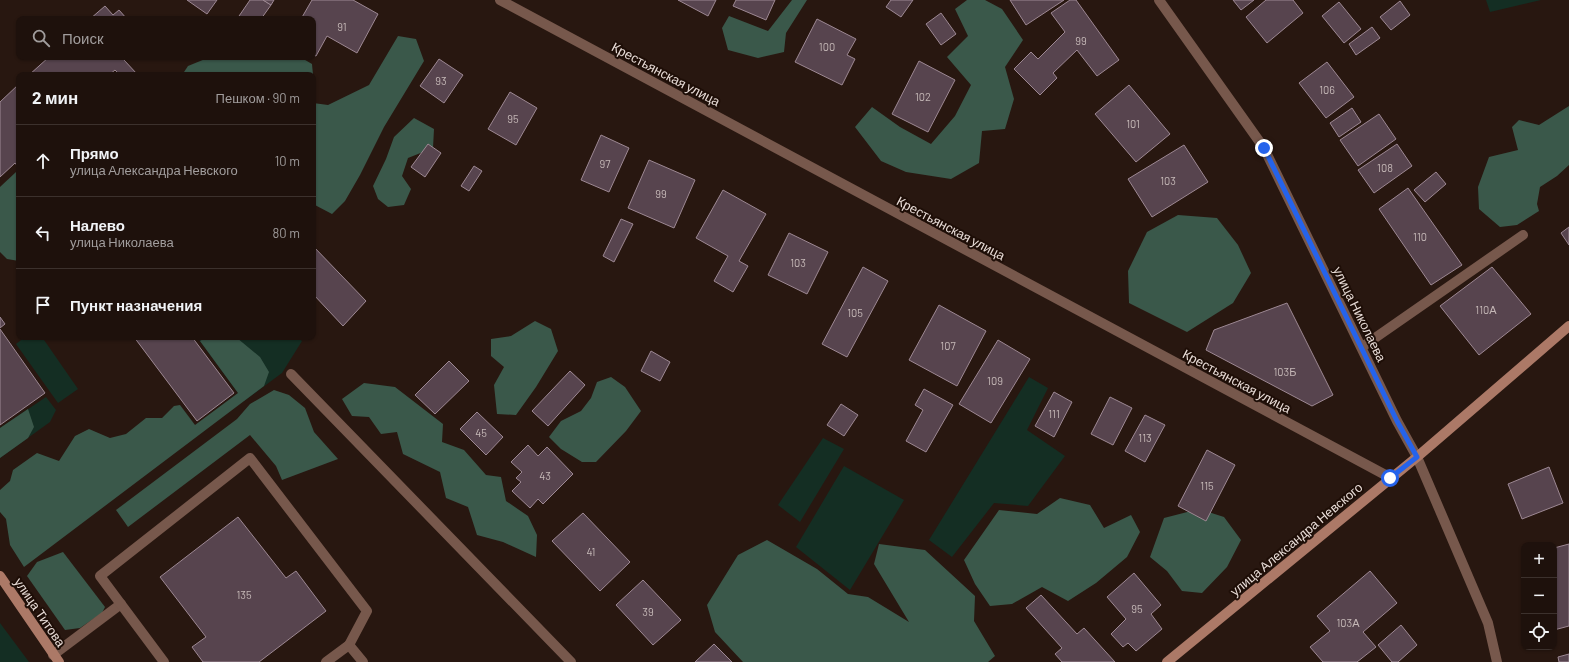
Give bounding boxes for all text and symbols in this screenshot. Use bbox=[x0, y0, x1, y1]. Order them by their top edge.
search box bbox=[16, 16, 316, 60]
house number: 91 bbox=[337, 20, 347, 33]
icon: search bbox=[30, 27, 52, 49]
text: Поиск bbox=[62, 29, 104, 47]
house number: 99 bbox=[1075, 34, 1087, 47]
street label: Крестьянская улица bbox=[609, 39, 724, 110]
house number: 100 bbox=[819, 40, 835, 53]
house number: 93 bbox=[435, 74, 447, 87]
house number: 106 bbox=[1319, 83, 1335, 96]
text: 2 мин bbox=[32, 87, 78, 107]
text: Пешком · 90 m bbox=[216, 90, 300, 106]
house number: 102 bbox=[915, 90, 931, 103]
house number: 95 bbox=[507, 112, 519, 125]
house number: 101 bbox=[1126, 117, 1140, 130]
route end bbox=[1255, 139, 1273, 157]
text: Прямо bbox=[70, 144, 119, 162]
icon: ahead bbox=[32, 150, 54, 172]
text: 10 m bbox=[275, 153, 300, 169]
house number: 97 bbox=[600, 157, 610, 170]
house number: 108 bbox=[1377, 161, 1393, 174]
text: улица Александра Невского bbox=[70, 162, 238, 178]
house number: 103 bbox=[1160, 174, 1176, 187]
house number: 99 bbox=[655, 187, 667, 200]
street label: Крестьянская улица bbox=[894, 193, 1009, 264]
text: Налево bbox=[70, 216, 125, 234]
icon: left bbox=[32, 222, 54, 244]
text: 80 m bbox=[273, 225, 300, 241]
house number: 110 bbox=[1413, 230, 1427, 243]
text: улица Николаева bbox=[70, 234, 174, 250]
house number: 103 bbox=[790, 256, 806, 269]
street label: улица Николаева bbox=[1330, 264, 1390, 365]
icon: arrive bbox=[32, 294, 54, 316]
text: Пункт назначения bbox=[70, 296, 202, 314]
house number: 110А bbox=[1475, 303, 1497, 316]
house number: 105 bbox=[847, 306, 863, 319]
house number: 107 bbox=[940, 339, 956, 352]
street label: Крестьянская улица bbox=[1180, 346, 1295, 417]
house number: 103Б bbox=[1274, 365, 1296, 378]
house number: 109 bbox=[987, 374, 1003, 387]
house number: 111 bbox=[1048, 407, 1060, 420]
house number: 45 bbox=[475, 426, 487, 439]
house number: 113 bbox=[1138, 431, 1152, 444]
house number: 43 bbox=[539, 469, 551, 482]
route start bbox=[1381, 469, 1399, 487]
house number: 115 bbox=[1200, 479, 1214, 492]
street label: улица Александра Невского bbox=[1227, 479, 1365, 599]
map controls bbox=[1521, 542, 1557, 650]
button: + bbox=[1521, 542, 1557, 578]
house number: 41 bbox=[587, 545, 595, 558]
street label: улица Титова bbox=[11, 574, 69, 650]
button: − bbox=[1521, 578, 1557, 614]
house number: 135 bbox=[236, 588, 252, 601]
house number: 95 bbox=[1131, 602, 1143, 615]
house number: 39 bbox=[642, 605, 654, 618]
button: locate bbox=[1521, 614, 1557, 650]
house number: 103А bbox=[1336, 616, 1360, 629]

